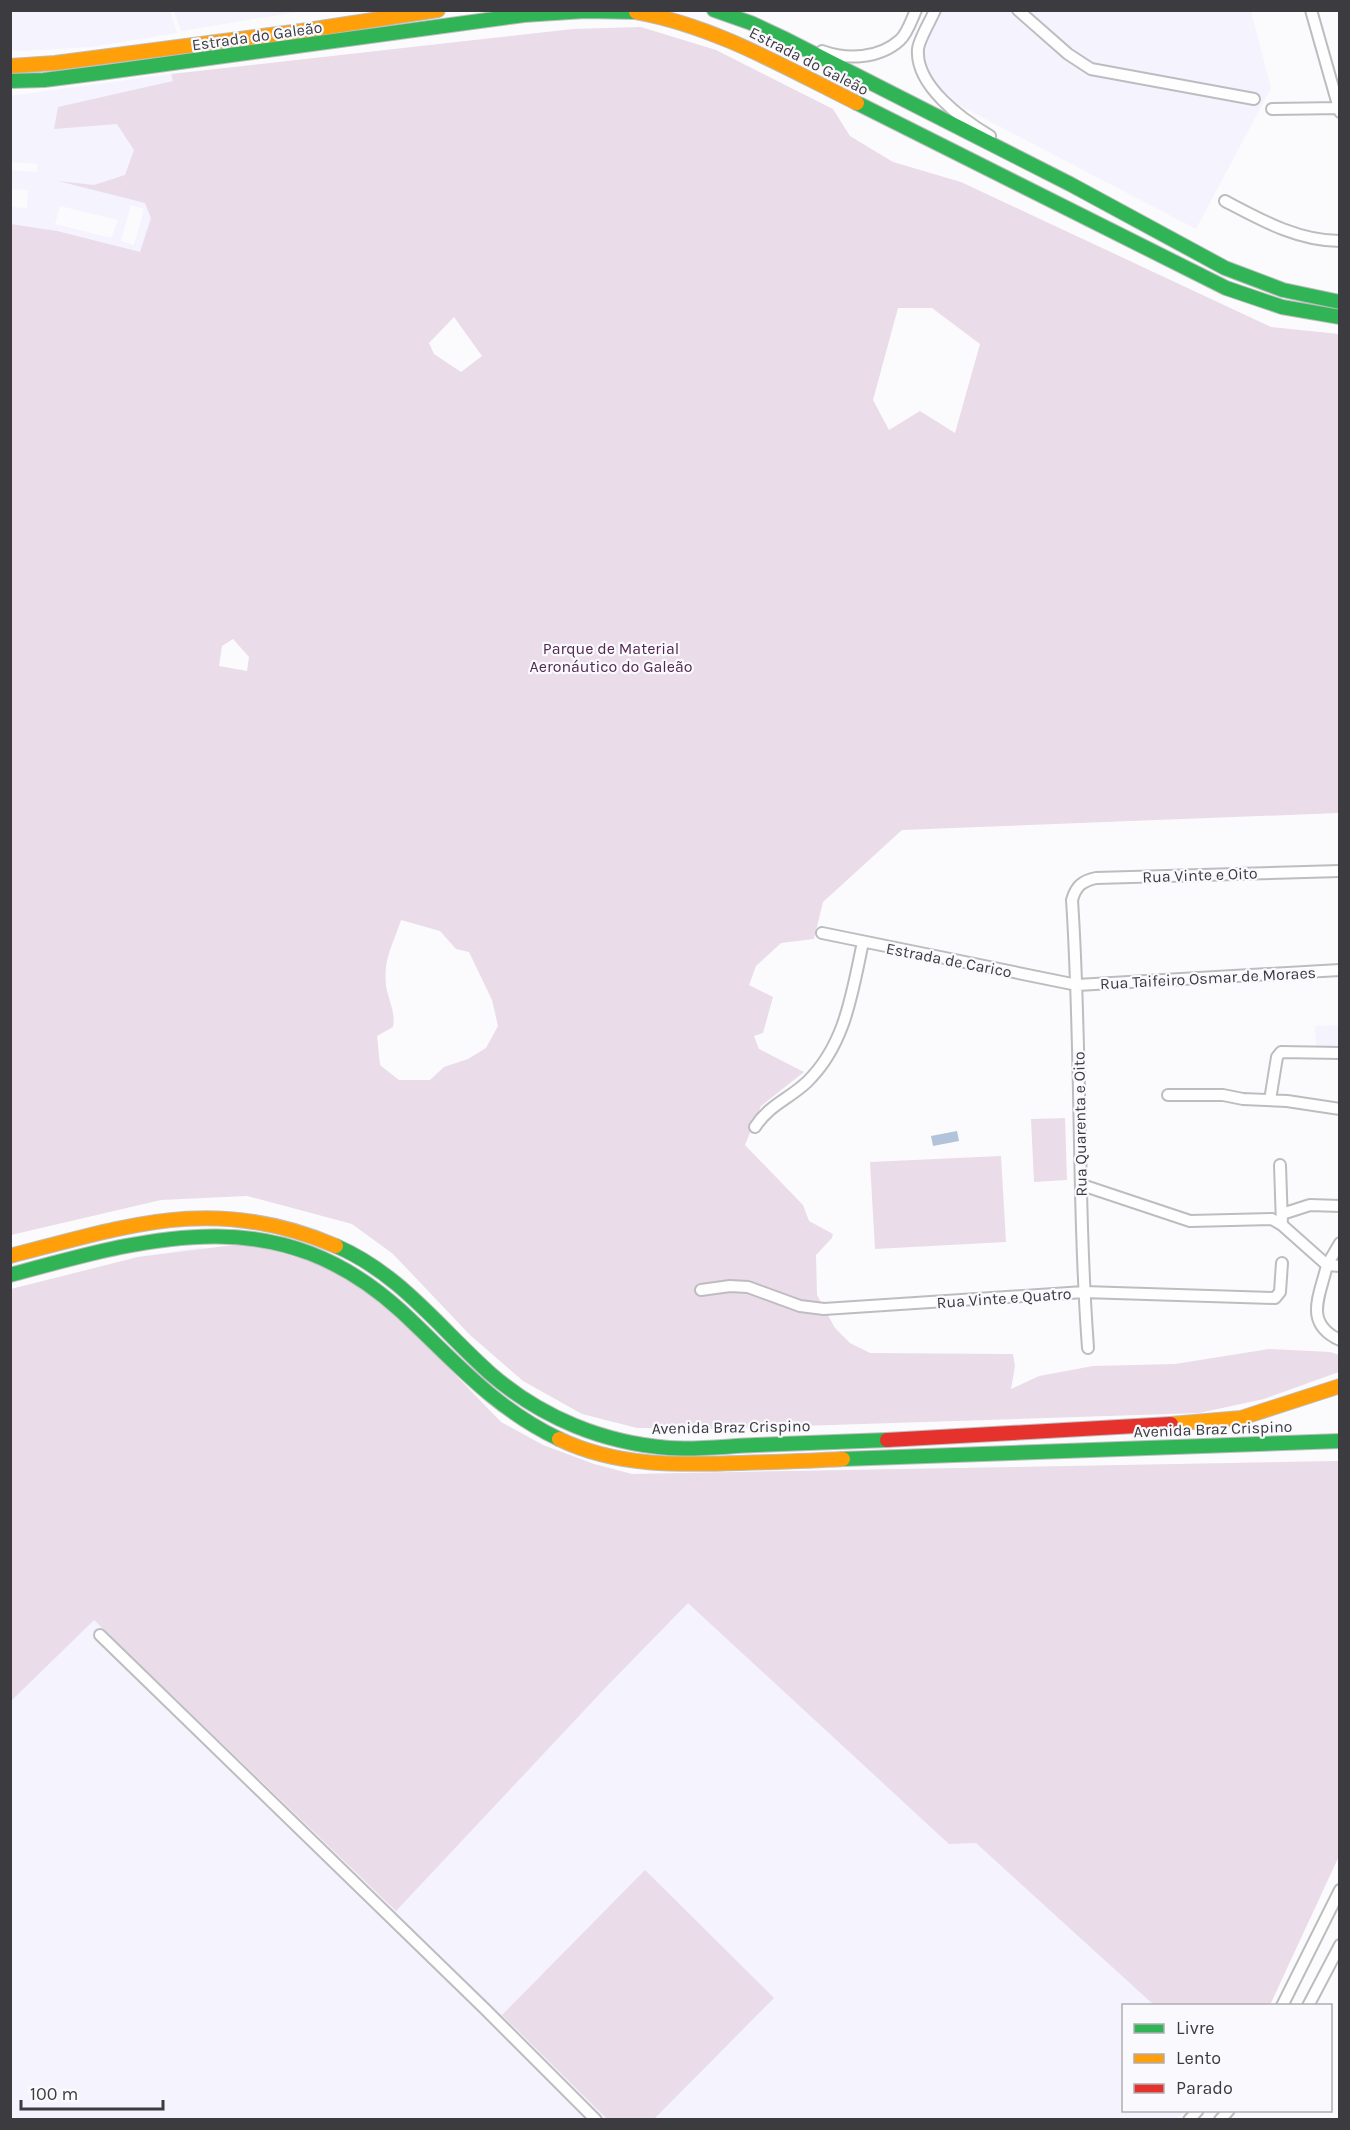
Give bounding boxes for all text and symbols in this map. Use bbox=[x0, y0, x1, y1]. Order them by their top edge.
street label: Estrada do Galeão bbox=[191, 17, 323, 55]
street label: Estrada do Galeão bbox=[746, 23, 872, 99]
park label: Parque de Material Aeronáutico do Galeão bbox=[529, 639, 693, 676]
street label: Rua Vinte e Oito bbox=[1142, 863, 1258, 887]
street label: Estrada de Carico bbox=[884, 938, 1014, 982]
street label: Rua Taifeiro Osmar de Moraes bbox=[1100, 963, 1316, 993]
street label: Rua Quarenta e Oito bbox=[1069, 1051, 1091, 1197]
street label: Rua Vinte e Quatro bbox=[936, 1284, 1072, 1312]
street label: Avenida Braz Crispino bbox=[651, 1416, 811, 1438]
street label: Avenida Braz Crispino bbox=[1133, 1417, 1293, 1441]
legend bbox=[1122, 2004, 1332, 2112]
text: Livre bbox=[1176, 2017, 1215, 2039]
text: Lento bbox=[1176, 2047, 1221, 2069]
scale bar bbox=[21, 2073, 164, 2111]
text: Parado bbox=[1176, 2077, 1233, 2099]
text: 100 m bbox=[30, 2083, 78, 2105]

